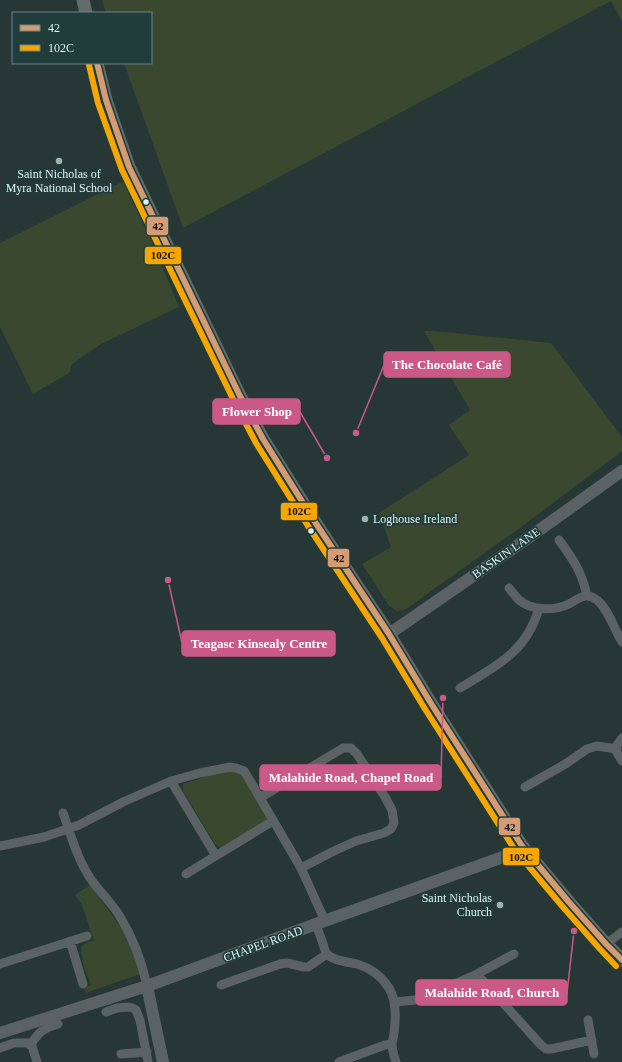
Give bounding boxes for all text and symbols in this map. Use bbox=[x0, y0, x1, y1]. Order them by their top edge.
legend bbox=[12, 12, 152, 64]
text: 42 bbox=[48, 21, 60, 35]
text: 102C bbox=[48, 41, 74, 55]
marker: Saint Nicholas of Myra National School bbox=[54, 156, 64, 166]
place label: Saint Nicholas of Myra National School bbox=[6, 167, 113, 195]
unlabelled marker bbox=[141, 197, 151, 207]
line badge: 42 bbox=[146, 216, 169, 236]
text: 42 bbox=[153, 220, 164, 232]
line badge: 102C bbox=[144, 246, 182, 265]
text: 102C bbox=[151, 249, 175, 261]
callout: The Chocolate Café bbox=[384, 352, 510, 377]
text: The Chocolate Café bbox=[392, 357, 502, 372]
callout: Flower Shop bbox=[213, 399, 300, 424]
text: Flower Shop bbox=[222, 404, 292, 419]
line badge: 102C bbox=[280, 502, 318, 521]
text: 102C bbox=[287, 505, 311, 517]
place label: Loghouse Ireland bbox=[373, 512, 457, 526]
marker: Loghouse Ireland bbox=[360, 514, 370, 524]
street label: BASKIN LANE bbox=[469, 524, 543, 582]
unlabelled marker bbox=[306, 526, 316, 536]
line badge: 42 bbox=[327, 548, 350, 568]
text: 42 bbox=[334, 552, 345, 564]
callout: Teagasc Kinsealy Centre bbox=[182, 631, 335, 656]
text: Teagasc Kinsealy Centre bbox=[191, 636, 327, 651]
callout: Malahide Road, Chapel Road bbox=[260, 765, 441, 790]
text: Malahide Road, Chapel Road bbox=[269, 770, 434, 785]
line badge: 42 bbox=[498, 817, 521, 836]
text: 42 bbox=[505, 821, 516, 833]
line badge: 102C bbox=[502, 847, 540, 866]
text: 102C bbox=[509, 851, 533, 863]
place label: Saint Nicholas Church bbox=[422, 891, 492, 919]
marker: Saint Nicholas Church bbox=[495, 900, 505, 910]
street label: CHAPEL ROAD bbox=[221, 923, 305, 965]
callout: Malahide Road, Church bbox=[416, 980, 567, 1005]
text: Malahide Road, Church bbox=[425, 985, 560, 1000]

